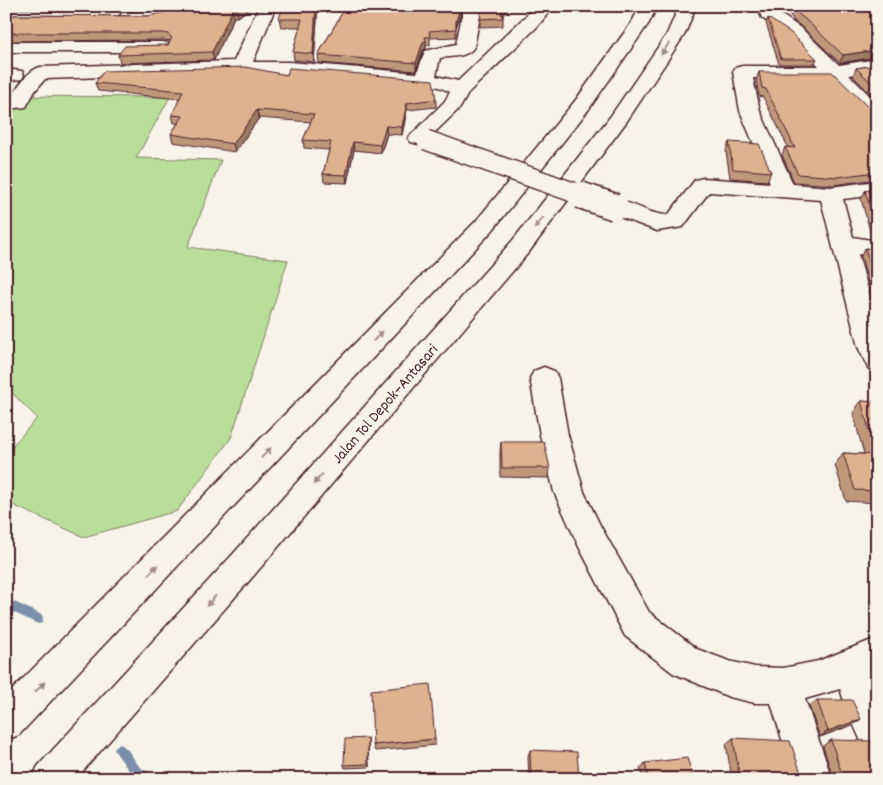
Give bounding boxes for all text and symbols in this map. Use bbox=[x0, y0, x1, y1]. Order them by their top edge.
one-way arrow bbox=[661, 43, 670, 56]
one-way arrow bbox=[533, 216, 544, 229]
one-way arrow bbox=[372, 330, 384, 342]
street label: Jalan Tol Depok–Antasari bbox=[327, 340, 445, 470]
one-way arrow bbox=[260, 448, 272, 460]
one-way arrow bbox=[313, 472, 324, 485]
one-way arrow bbox=[147, 565, 159, 577]
one-way arrow bbox=[205, 594, 217, 606]
one-way arrow bbox=[34, 681, 46, 693]

